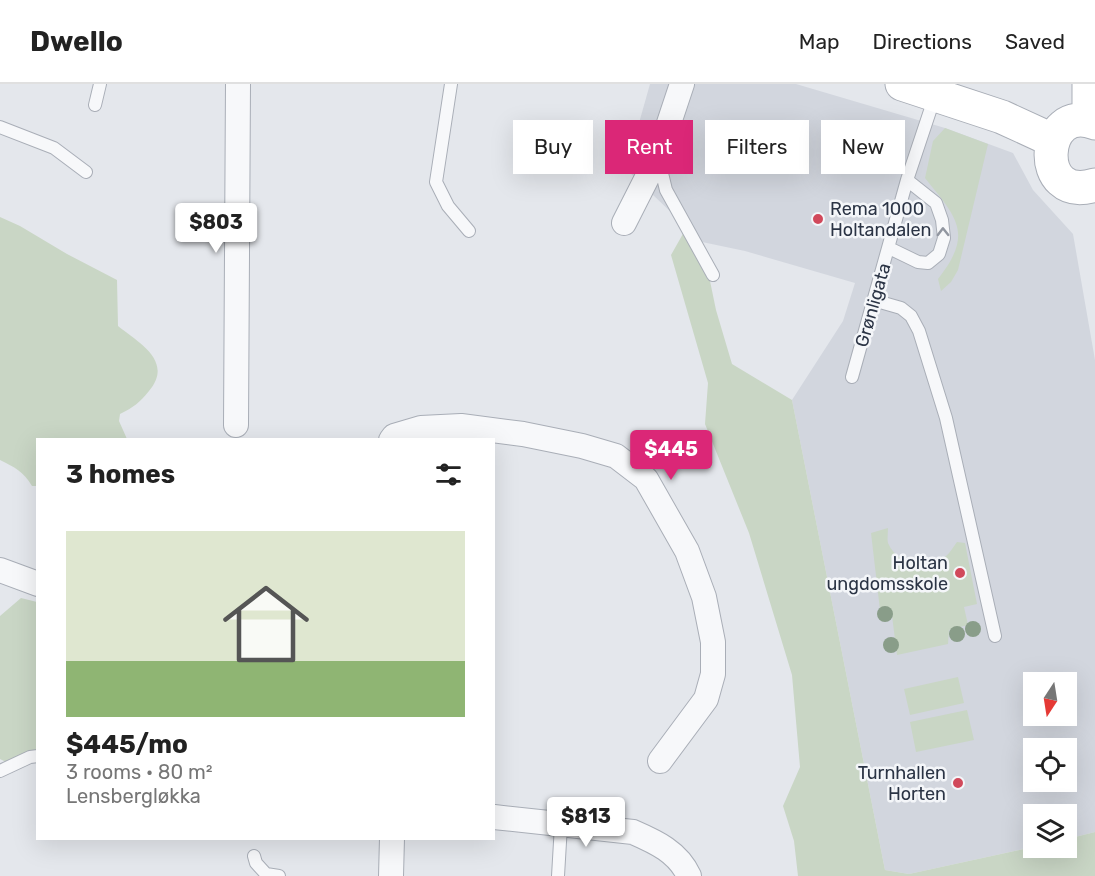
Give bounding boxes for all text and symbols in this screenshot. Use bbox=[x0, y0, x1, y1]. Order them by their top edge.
text: Dwello bbox=[30, 25, 123, 58]
text: Map bbox=[799, 29, 840, 54]
text: Directions bbox=[873, 29, 972, 54]
text: Saved bbox=[1005, 29, 1065, 54]
chip: Buy bbox=[513, 120, 593, 174]
chip: Rent bbox=[605, 120, 693, 174]
chip: Filters bbox=[705, 120, 809, 174]
chip: New bbox=[821, 120, 905, 174]
place label: Rema 1000 Holtandalen bbox=[830, 198, 931, 241]
pin: $803 bbox=[180, 203, 252, 254]
text: $803 bbox=[189, 210, 243, 234]
marker: Rema 1000 Holtandalen bbox=[811, 212, 825, 226]
one-way arrow bbox=[937, 227, 949, 236]
street label: Grønligata bbox=[851, 260, 895, 350]
pin: $445 bbox=[635, 430, 707, 481]
text: $445 bbox=[644, 437, 698, 461]
icon: filters bbox=[432, 458, 465, 491]
text: 3 homes bbox=[66, 459, 175, 490]
place label: Holtan ungdomsskole bbox=[826, 552, 948, 595]
marker: Holtan ungdomsskole bbox=[953, 566, 967, 580]
icon: home bbox=[212, 570, 320, 678]
north arrow bbox=[1023, 672, 1077, 726]
map controls bbox=[1023, 672, 1077, 858]
text: $445/mo bbox=[66, 729, 188, 760]
button: locate bbox=[1023, 738, 1077, 792]
text: 3 rooms · 80 m² bbox=[66, 760, 213, 784]
place label: Turnhallen Horten bbox=[858, 762, 946, 805]
marker: Turnhallen Horten bbox=[951, 776, 965, 790]
text: Lensbergløkka bbox=[66, 784, 201, 808]
pin: $813 bbox=[550, 797, 622, 848]
text: $813 bbox=[561, 804, 611, 828]
button: layers bbox=[1023, 804, 1077, 858]

